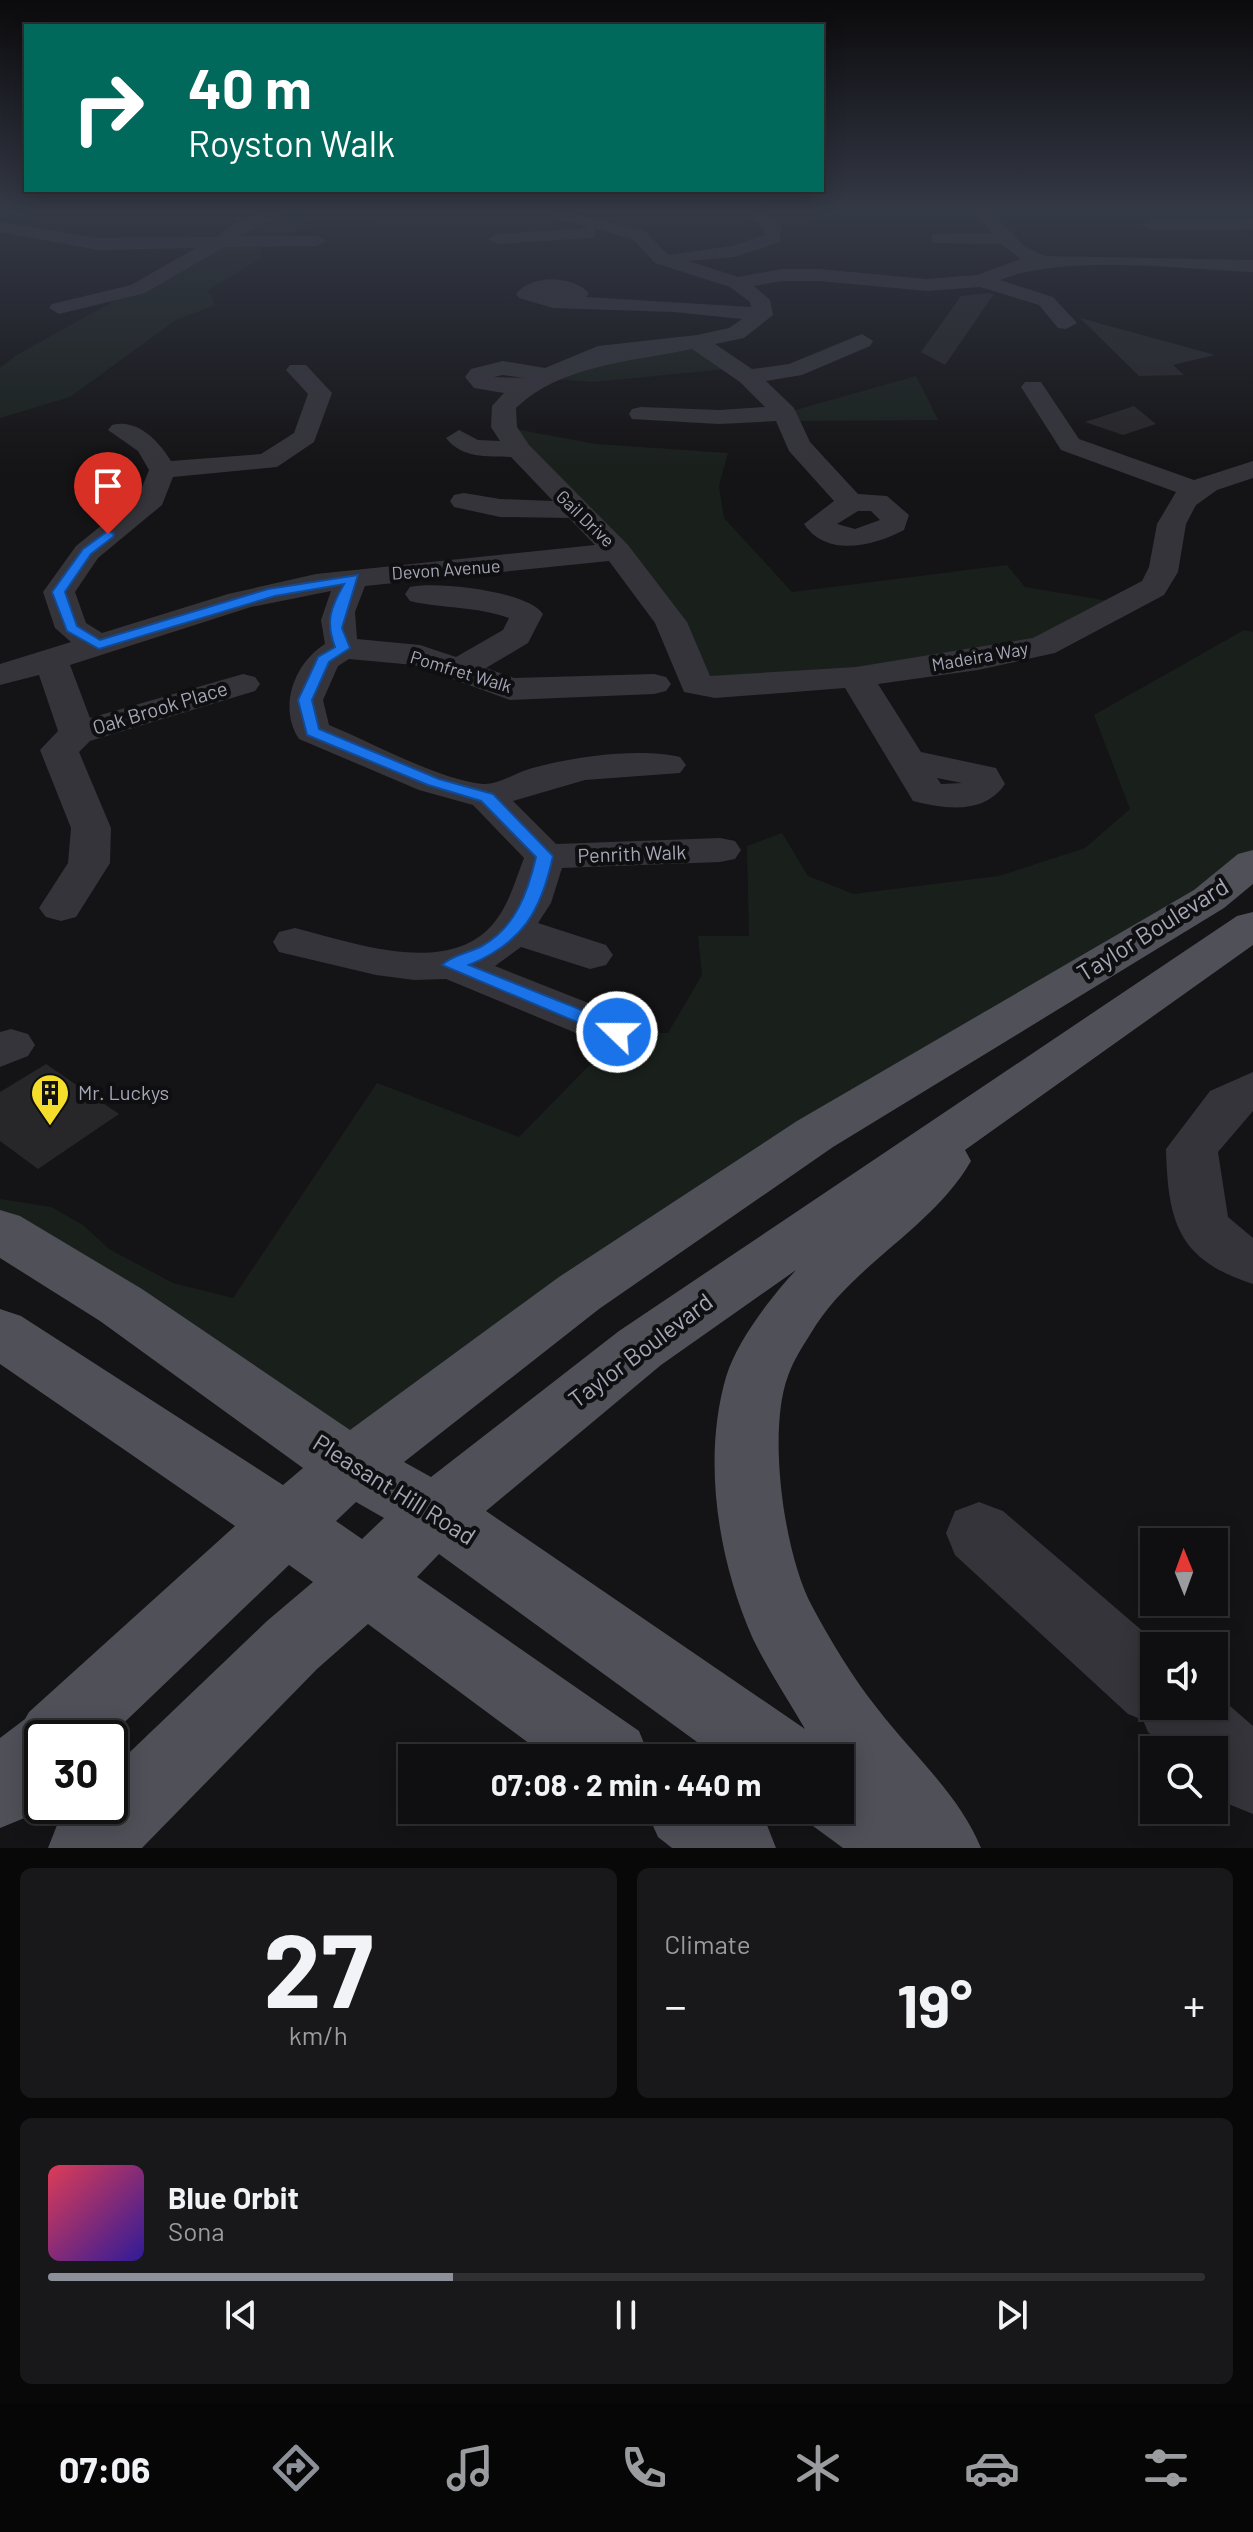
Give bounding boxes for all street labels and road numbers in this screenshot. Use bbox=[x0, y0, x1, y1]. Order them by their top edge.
street label: Gail Drive bbox=[552, 485, 619, 551]
street label: Devon Avenue bbox=[391, 554, 501, 584]
street label: Madeira Way bbox=[930, 637, 1030, 675]
street label: Pomfret Walk bbox=[408, 645, 515, 697]
street label: Oak Brook Place bbox=[89, 675, 230, 739]
street label: Penrith Walk bbox=[577, 839, 687, 867]
street label: Taylor Boulevard bbox=[1071, 871, 1233, 987]
street label: Taylor Boulevard bbox=[562, 1286, 718, 1413]
street label: Pleasant Hill Road bbox=[308, 1427, 481, 1550]

